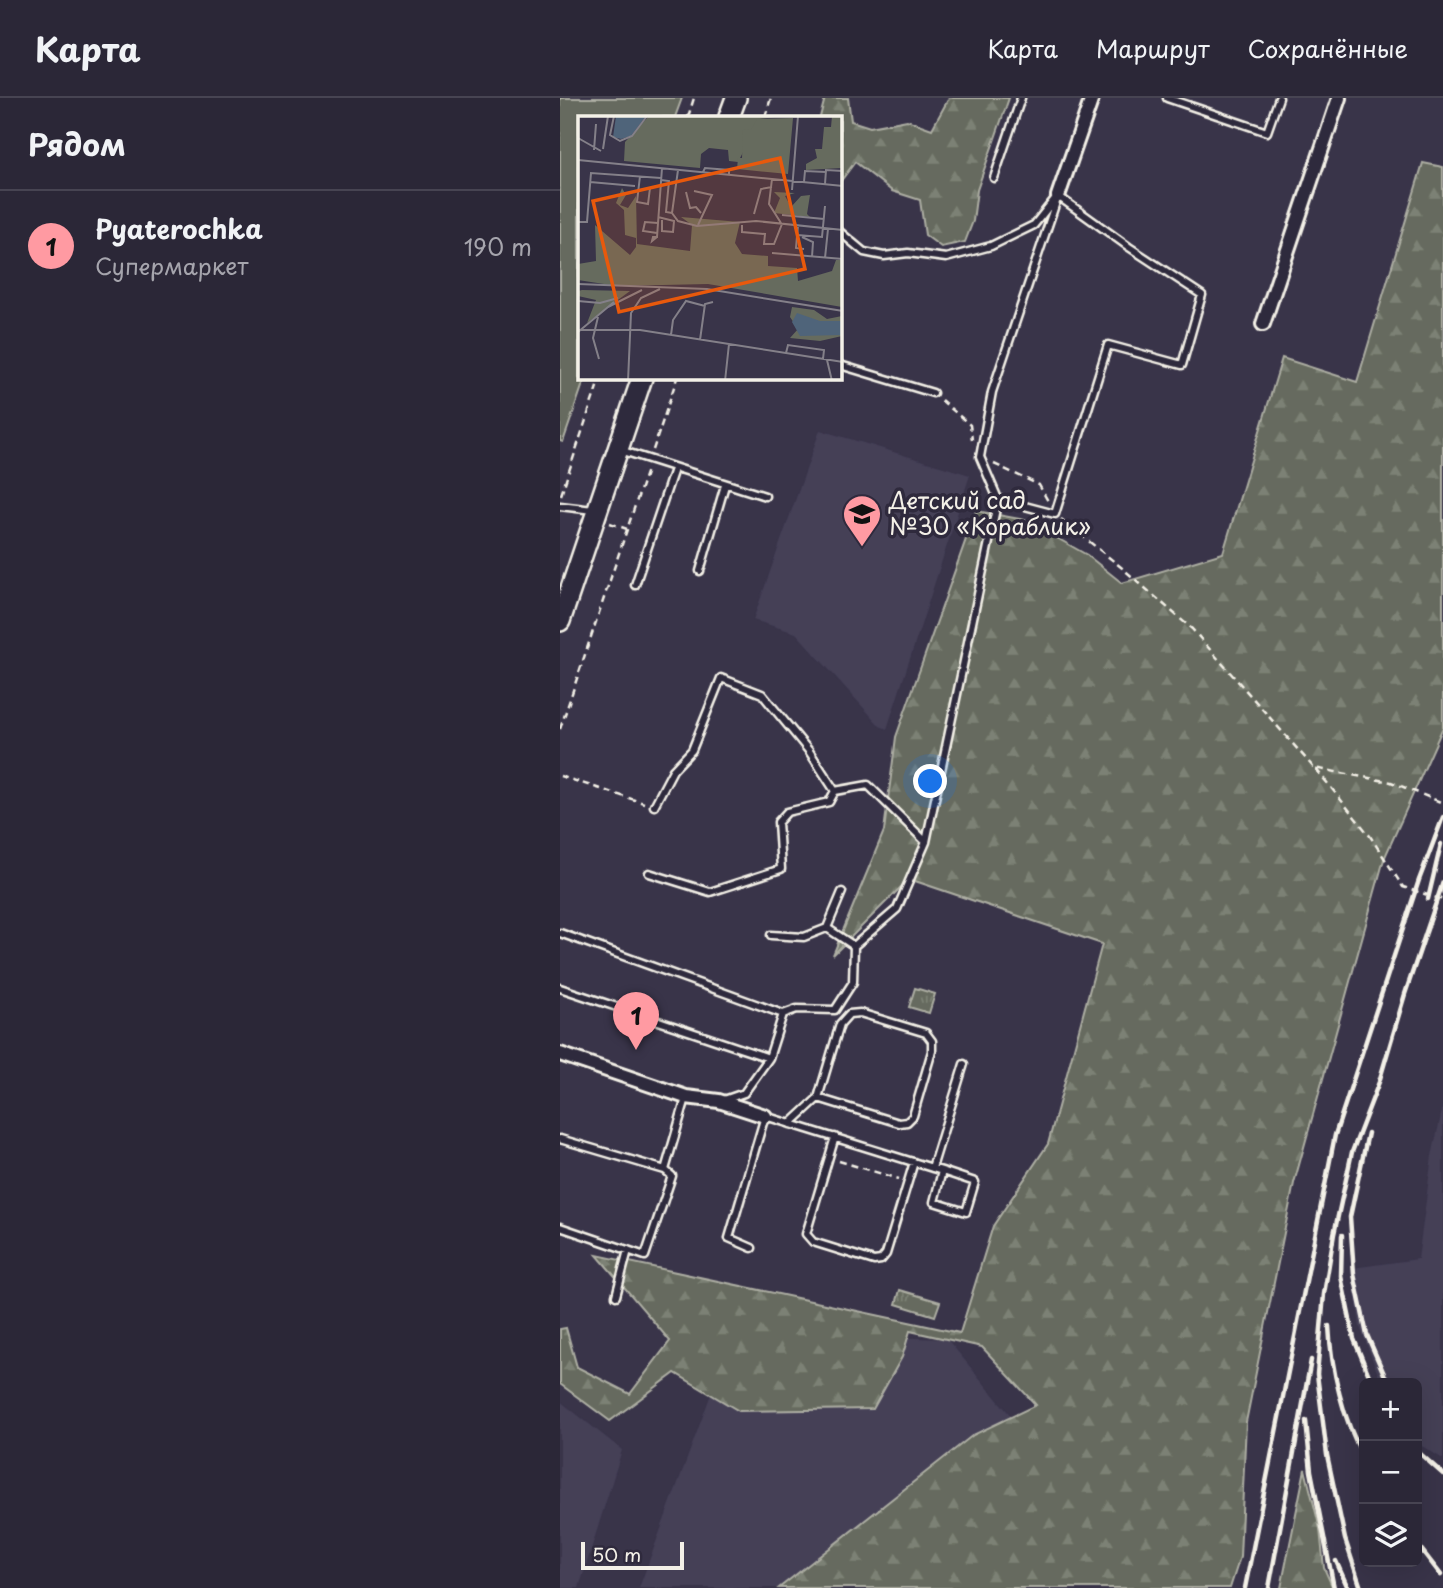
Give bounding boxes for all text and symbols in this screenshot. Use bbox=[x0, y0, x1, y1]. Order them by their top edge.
text: Карта bbox=[35, 23, 141, 73]
text: Карта bbox=[987, 30, 1058, 66]
text: Маршрут bbox=[1096, 30, 1210, 66]
text: Сохранённые bbox=[1248, 30, 1408, 66]
inset map bbox=[578, 116, 842, 380]
text: Рядом bbox=[28, 121, 126, 166]
text: Pyaterochka bbox=[95, 209, 263, 248]
text: 1 bbox=[46, 229, 57, 264]
text: 190 m bbox=[464, 229, 532, 264]
text: Супермаркет bbox=[95, 248, 249, 283]
place label: Детский сад №30 «Кораблик» bbox=[888, 482, 1091, 543]
school or university icon: Детский сад №30 «Кораблик» bbox=[841, 493, 883, 548]
your location bbox=[913, 764, 947, 798]
pin: 1 bbox=[613, 992, 659, 1050]
map controls bbox=[1359, 1378, 1422, 1567]
button: + bbox=[1359, 1378, 1422, 1441]
button: − bbox=[1359, 1441, 1422, 1504]
button: layers bbox=[1359, 1504, 1422, 1567]
scale bar bbox=[581, 1539, 684, 1571]
text: 50 m bbox=[592, 1540, 641, 1568]

